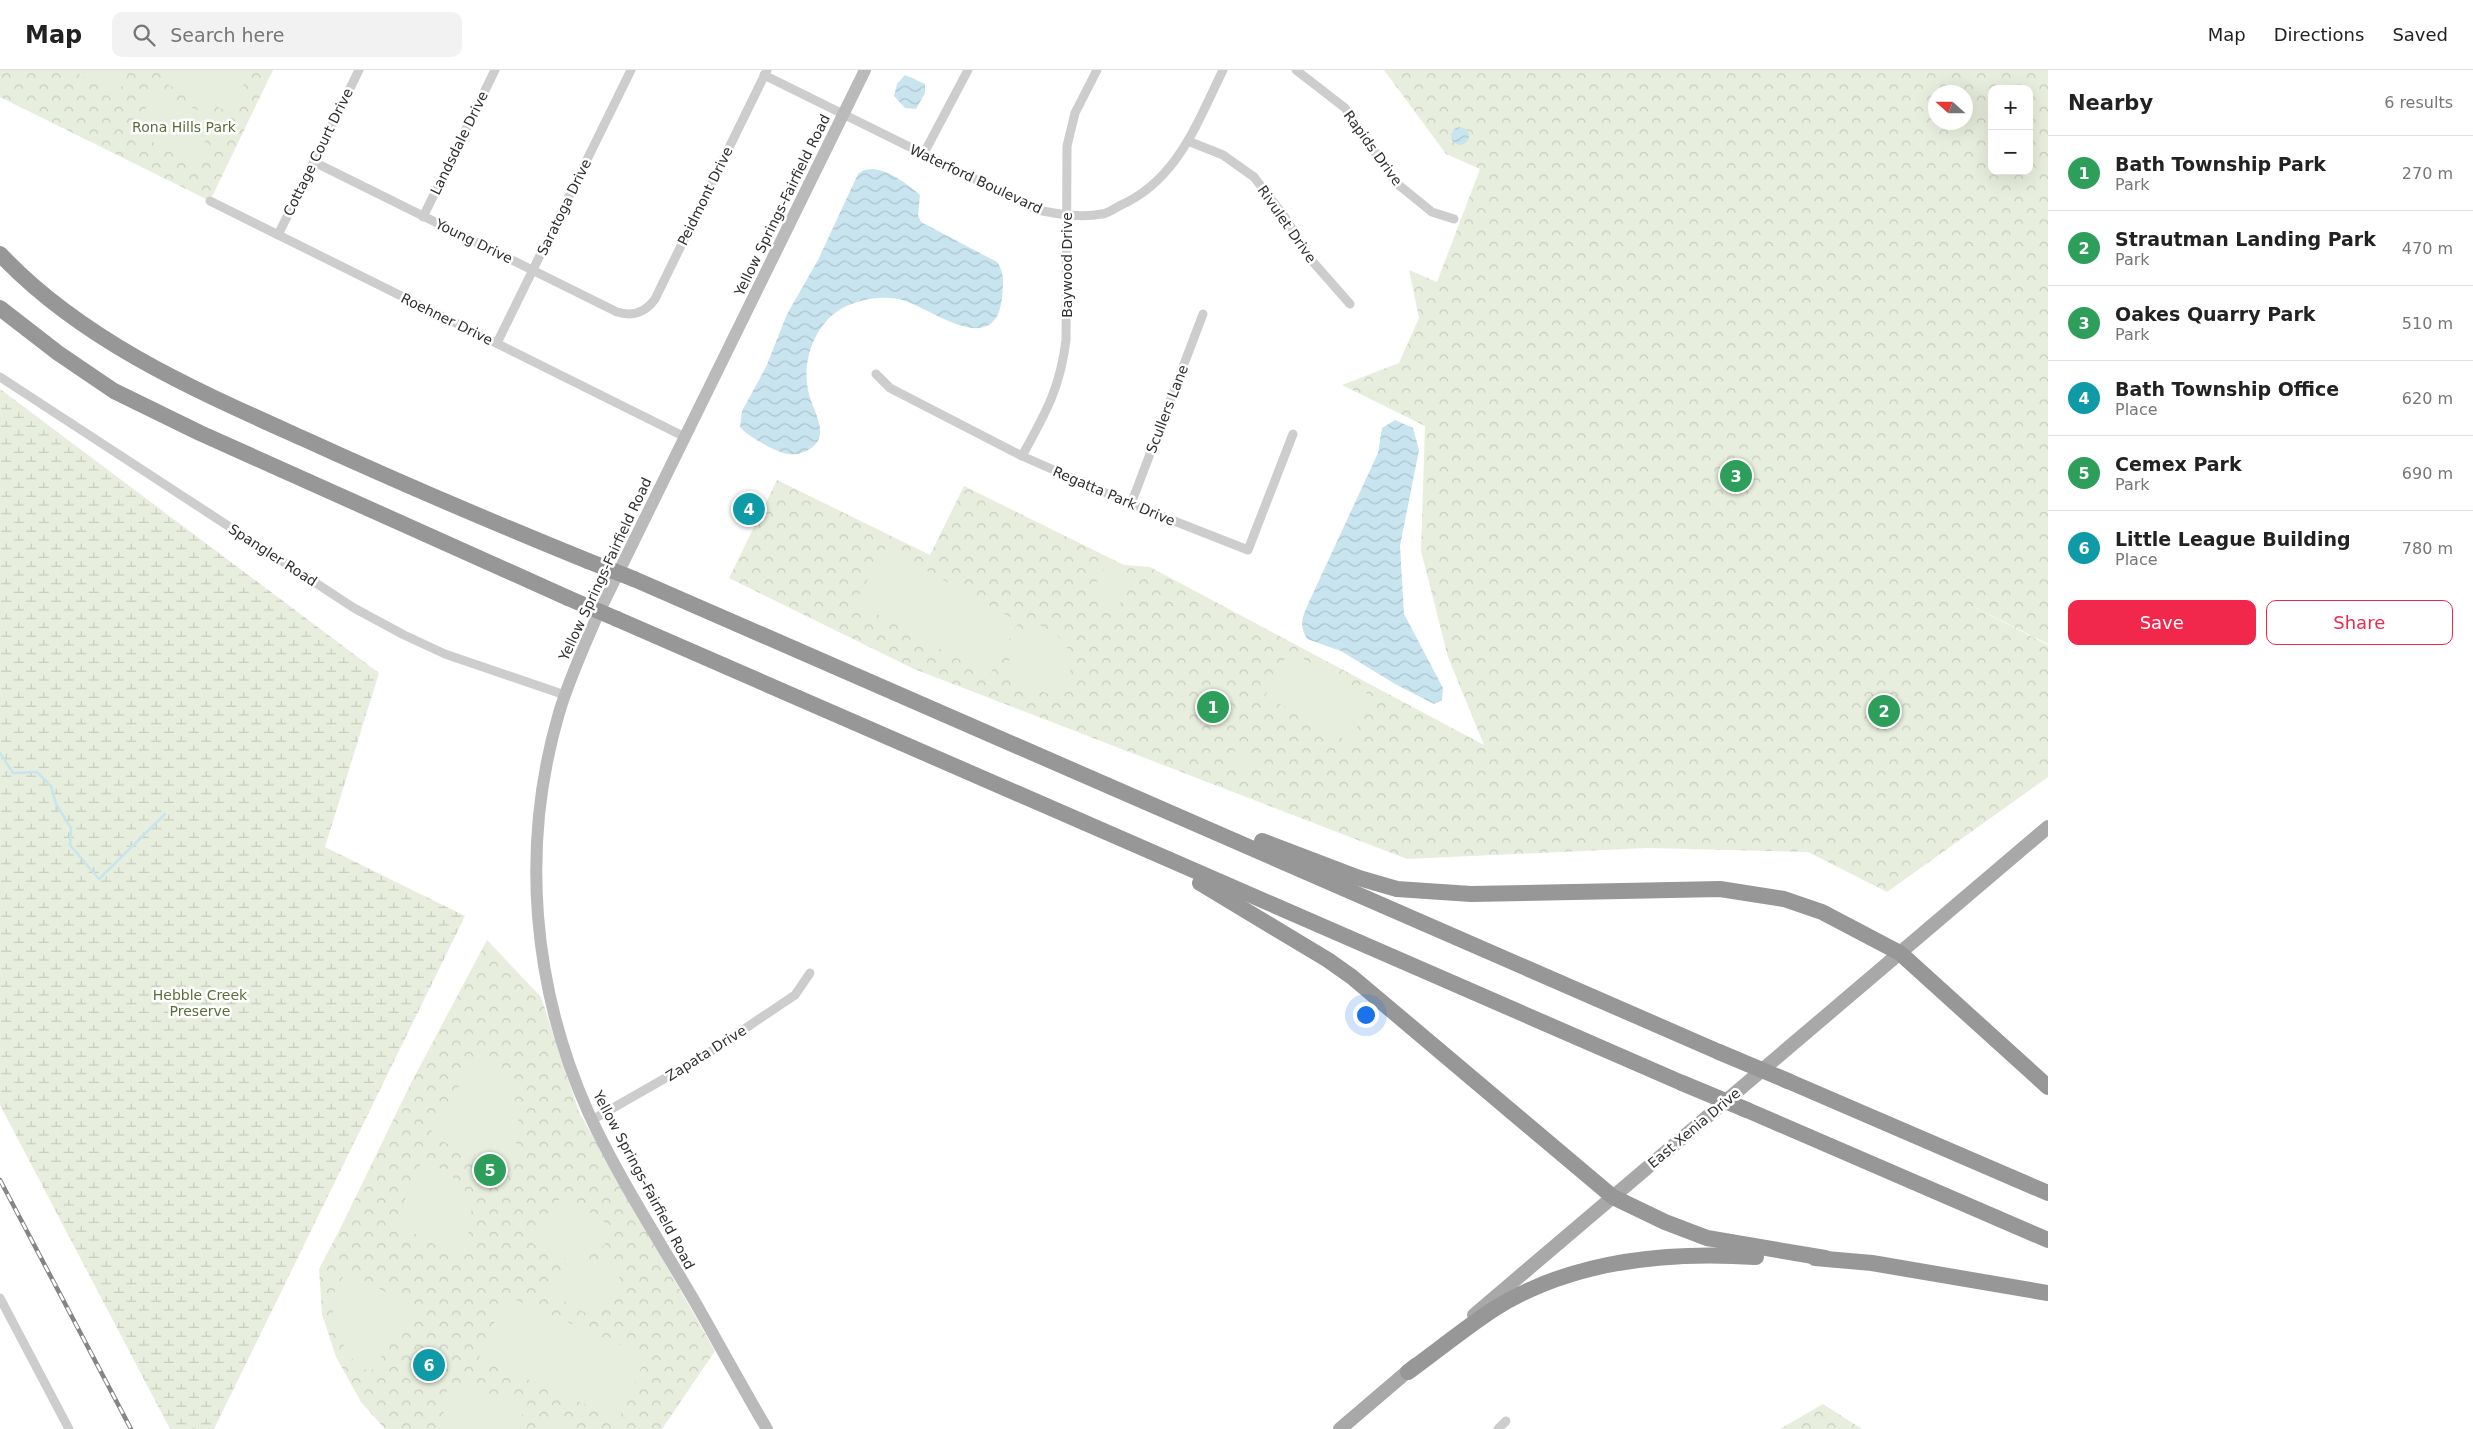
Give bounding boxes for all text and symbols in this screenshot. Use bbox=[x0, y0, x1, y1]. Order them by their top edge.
search box bbox=[112, 12, 462, 57]
text: Map bbox=[25, 21, 82, 49]
icon: search bbox=[130, 21, 158, 49]
text: Search here bbox=[170, 24, 284, 46]
text: Map bbox=[2208, 24, 2246, 45]
text: Directions bbox=[2274, 24, 2364, 45]
text: Saved bbox=[2392, 24, 2448, 45]
north arrow bbox=[1928, 85, 1973, 130]
map controls bbox=[1988, 85, 2033, 175]
button: + bbox=[1988, 85, 2033, 130]
street label: Cottage Court Drive bbox=[280, 86, 356, 218]
street label: Landsdale Drive bbox=[427, 89, 491, 197]
text: Nearby bbox=[2068, 91, 2153, 115]
text: 6 results bbox=[2384, 93, 2453, 112]
street label: Rapids Drive bbox=[1340, 107, 1406, 189]
street label: Yellow Springs-Fairfield Road bbox=[731, 112, 833, 299]
park label: Rona Hills Park bbox=[132, 119, 237, 135]
button: − bbox=[1988, 130, 2033, 175]
street label: Waterford Boulevard bbox=[907, 141, 1045, 217]
street label: Peidmont Drive bbox=[674, 144, 736, 248]
text: Bath Township Park bbox=[2115, 153, 2326, 175]
street label: Saratoga Drive bbox=[534, 156, 594, 258]
text: 1 bbox=[2078, 164, 2090, 183]
text: 270 m bbox=[2402, 164, 2453, 183]
text: Park bbox=[2115, 175, 2150, 194]
street label: Rivulet Drive bbox=[1254, 182, 1320, 266]
street label: Baywood Drive bbox=[1059, 212, 1075, 318]
street label: Young Drive bbox=[432, 215, 515, 267]
text: Strautman Landing Park bbox=[2115, 228, 2376, 250]
text: 2 bbox=[2078, 239, 2090, 258]
text: 470 m bbox=[2402, 239, 2453, 258]
text: Park bbox=[2115, 250, 2150, 269]
street label: Roehner Drive bbox=[398, 290, 496, 348]
text: Oakes Quarry Park bbox=[2115, 303, 2315, 325]
text: 3 bbox=[2078, 314, 2090, 333]
text: 510 m bbox=[2402, 314, 2453, 333]
text: Park bbox=[2115, 325, 2150, 344]
street label: Scullers Lane bbox=[1143, 363, 1191, 455]
text: Bath Township Office bbox=[2115, 378, 2339, 400]
text: 4 bbox=[2078, 389, 2090, 408]
text: 620 m bbox=[2402, 389, 2453, 408]
text: Place bbox=[2115, 400, 2158, 419]
text: Cemex Park bbox=[2115, 453, 2242, 475]
pin: 3 bbox=[1720, 457, 1752, 495]
street label: Regatta Park Drive bbox=[1050, 463, 1178, 529]
text: 5 bbox=[2078, 464, 2090, 483]
text: 690 m bbox=[2402, 464, 2453, 483]
street label: Yellow Springs-Fairfield Road bbox=[555, 475, 654, 664]
text: Park bbox=[2115, 475, 2150, 494]
pin: 4 bbox=[733, 490, 765, 528]
street label: Spangler Road bbox=[226, 521, 320, 589]
text: Little League Building bbox=[2115, 528, 2351, 550]
text: 6 bbox=[2078, 539, 2090, 558]
text: 780 m bbox=[2402, 539, 2453, 558]
text: Place bbox=[2115, 550, 2158, 569]
button: Save bbox=[2068, 600, 2256, 645]
button: Share bbox=[2266, 600, 2453, 645]
pin: 1 bbox=[1197, 688, 1229, 726]
pin: 2 bbox=[1868, 692, 1900, 730]
park label: Hebble Creek Preserve bbox=[153, 987, 248, 1019]
your location bbox=[1353, 1002, 1379, 1028]
street label: Zapata Drive bbox=[663, 1022, 749, 1084]
street label: East Xenia Drive bbox=[1645, 1085, 1743, 1171]
street label: Yellow Springs-Fairfield Road bbox=[590, 1087, 698, 1272]
pin: 5 bbox=[474, 1151, 506, 1189]
pin: 6 bbox=[413, 1346, 445, 1384]

